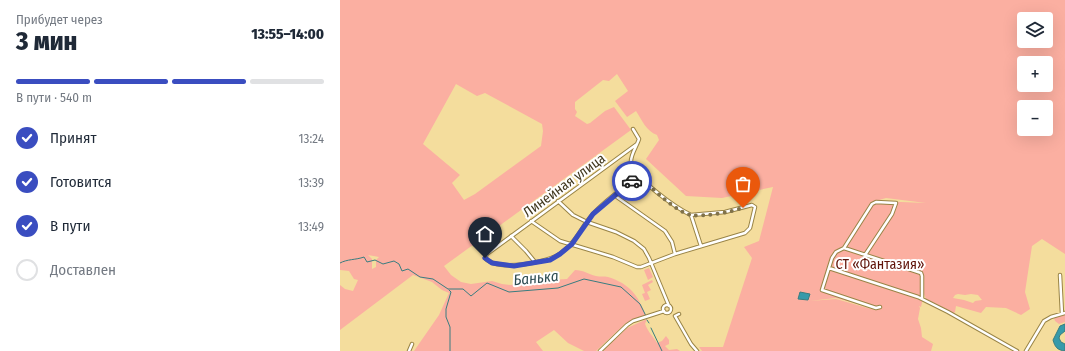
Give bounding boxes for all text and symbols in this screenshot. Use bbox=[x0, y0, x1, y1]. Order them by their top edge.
text: Прибудет через bbox=[16, 12, 103, 27]
map controls bbox=[1017, 12, 1053, 136]
button: layers bbox=[1017, 12, 1053, 48]
text: 13:55–14:00 bbox=[251, 25, 324, 43]
text: 3 мин bbox=[16, 26, 77, 57]
button: + bbox=[1017, 56, 1053, 92]
text: В пути · 540 m bbox=[16, 90, 92, 105]
button: − bbox=[1017, 100, 1053, 136]
icon: check bbox=[16, 127, 38, 149]
text: Принят bbox=[50, 129, 97, 147]
text: 13:24 bbox=[299, 131, 324, 146]
street label: Линейная улица bbox=[520, 150, 609, 221]
courier bbox=[612, 161, 652, 201]
pin bbox=[726, 167, 760, 208]
icon: car bbox=[621, 170, 643, 192]
icon: check bbox=[16, 171, 38, 193]
text: Готовится bbox=[50, 173, 112, 191]
icon: bag bbox=[732, 173, 754, 195]
text: 13:39 bbox=[298, 175, 324, 190]
icon: check bbox=[16, 215, 38, 237]
text: В пути bbox=[50, 217, 91, 235]
pin bbox=[468, 217, 502, 258]
text: 13:49 bbox=[298, 219, 324, 234]
icon: home bbox=[474, 223, 496, 245]
park label: СТ «Фантазия» bbox=[836, 256, 924, 273]
text: Доставлен bbox=[50, 261, 116, 279]
water label: Банька bbox=[513, 267, 560, 289]

